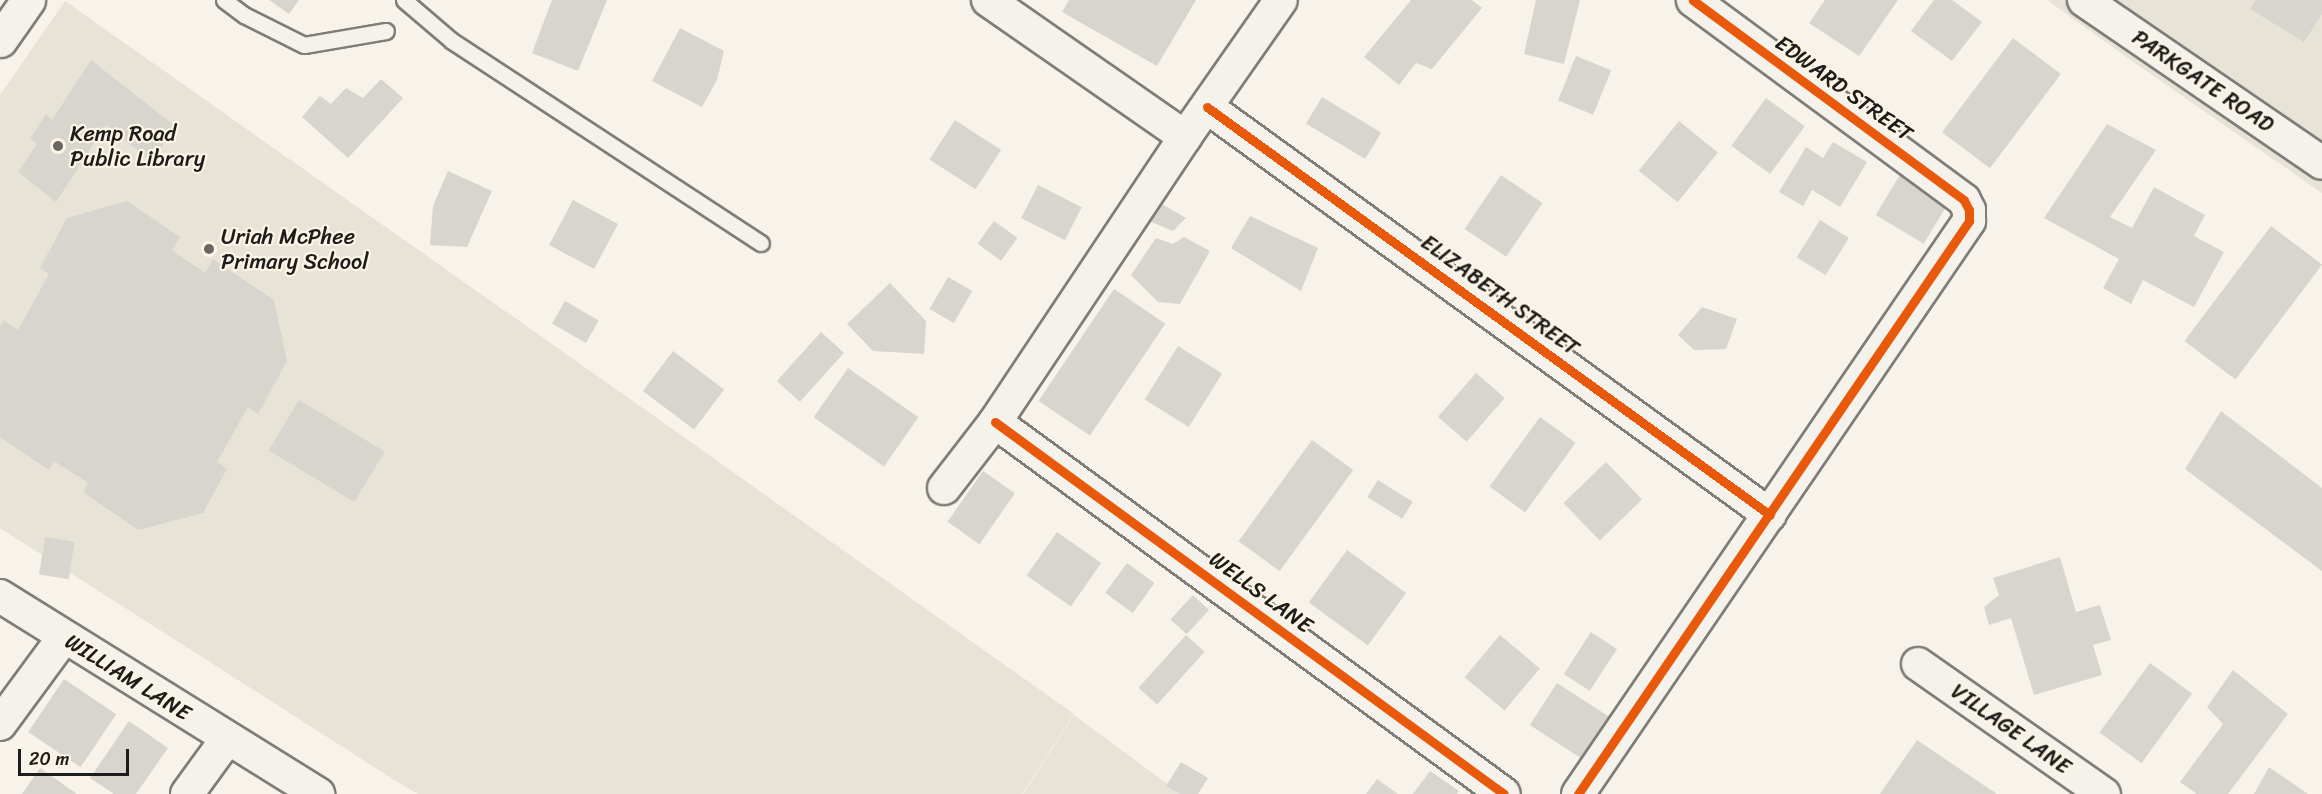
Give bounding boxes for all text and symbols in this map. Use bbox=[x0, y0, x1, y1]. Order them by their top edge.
street label: PARKGATE ROAD bbox=[2127, 24, 2279, 138]
street label: EDWARD STREET bbox=[1770, 29, 1918, 147]
place label: Kemp Road Public Library bbox=[70, 120, 205, 172]
marker: Kemp Road Public Library bbox=[51, 139, 65, 153]
place label: Uriah McPhee Primary School bbox=[221, 223, 368, 274]
street label: ELIZABETH STREET bbox=[1415, 228, 1585, 362]
marker: Uriah McPhee Primary School bbox=[202, 242, 216, 256]
street label: WELLS LANE bbox=[1204, 546, 1318, 638]
street label: WILLIAM LANE bbox=[60, 628, 196, 726]
street label: VILLAGE LANE bbox=[1946, 678, 2076, 780]
scale bar bbox=[21, 737, 132, 775]
text: 20 m bbox=[29, 743, 69, 775]

